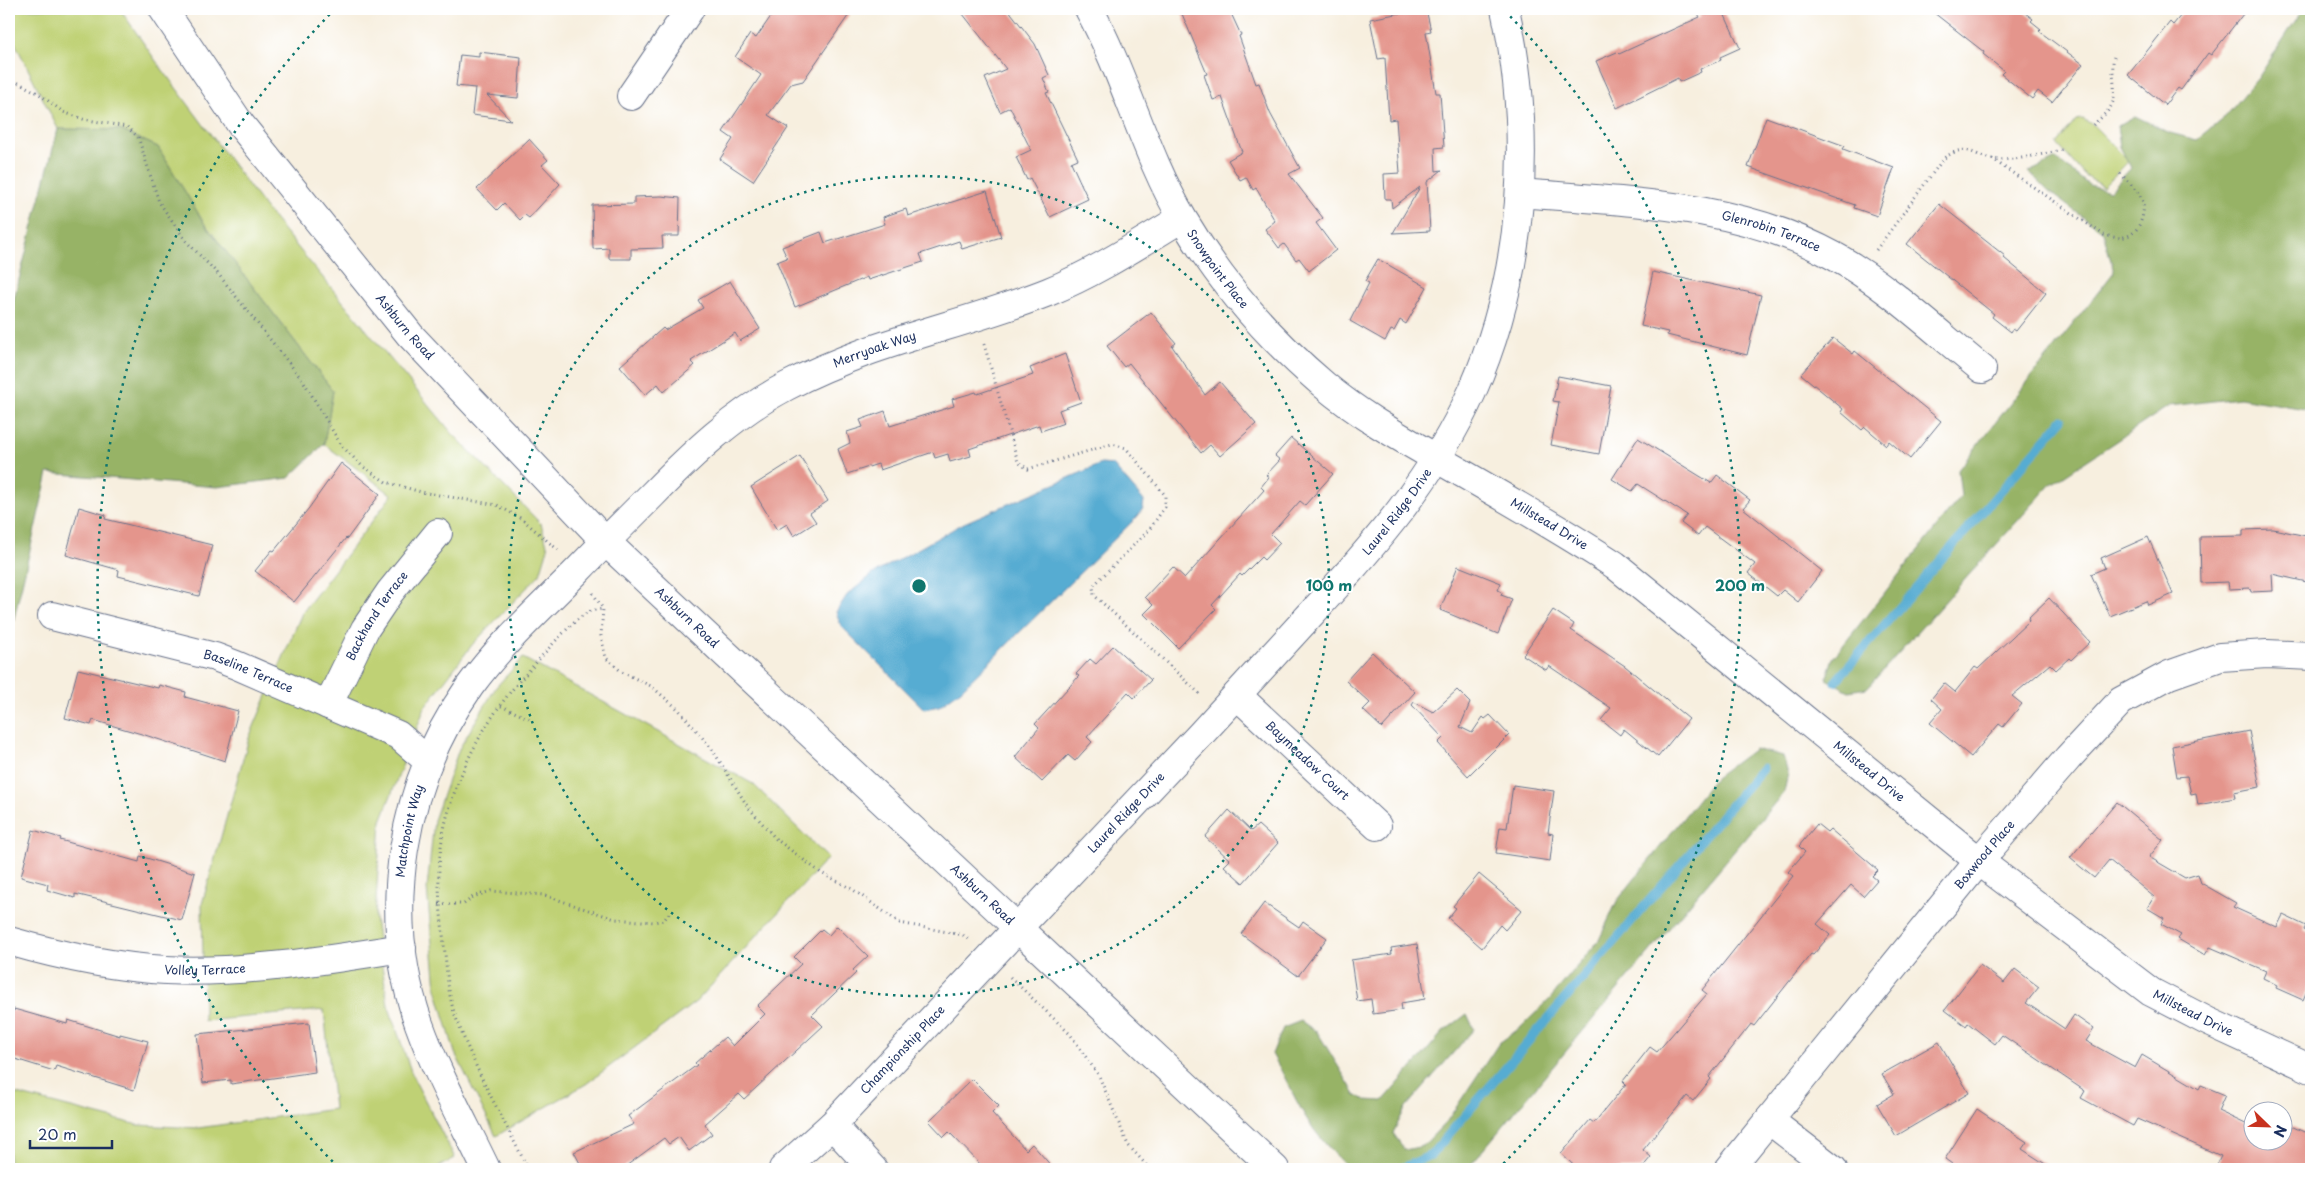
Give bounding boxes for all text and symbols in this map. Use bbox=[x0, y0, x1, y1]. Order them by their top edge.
street label: Glenrobin Terrace bbox=[1720, 206, 1824, 256]
street label: Snowpoint Place bbox=[1183, 225, 1253, 312]
street label: Ashburn Road bbox=[372, 290, 439, 363]
street label: Merryoak Way bbox=[830, 326, 918, 372]
street label: Laurel Ridge Drive bbox=[1357, 464, 1435, 559]
street label: Millstead Drive bbox=[1508, 493, 1592, 554]
street label: Backhand Terrace bbox=[341, 567, 412, 663]
text: 100 m bbox=[1306, 573, 1352, 596]
text: 200 m bbox=[1715, 573, 1765, 596]
centre of rings bbox=[910, 577, 928, 595]
street label: Ashburn Road bbox=[651, 582, 723, 651]
street label: Baseline Terrace bbox=[202, 644, 296, 697]
street label: Baymeadow Court bbox=[1262, 716, 1354, 804]
street label: Millstead Drive bbox=[1830, 736, 1910, 806]
street label: Laurel Ridge Drive bbox=[1083, 768, 1168, 857]
street label: Matchpoint Way bbox=[391, 782, 427, 878]
street label: Boxwood Place bbox=[1949, 816, 2018, 893]
street label: Ashburn Road bbox=[947, 859, 1019, 928]
street label: Volley Terrace bbox=[164, 959, 246, 979]
street label: Millstead Drive bbox=[2150, 985, 2237, 1040]
street label: Championship Place bbox=[856, 1001, 949, 1098]
north arrow bbox=[2242, 1100, 2292, 1150]
scale bar bbox=[30, 1118, 112, 1150]
text: 20 m bbox=[38, 1122, 77, 1145]
text: N bbox=[2269, 1122, 2292, 1140]

